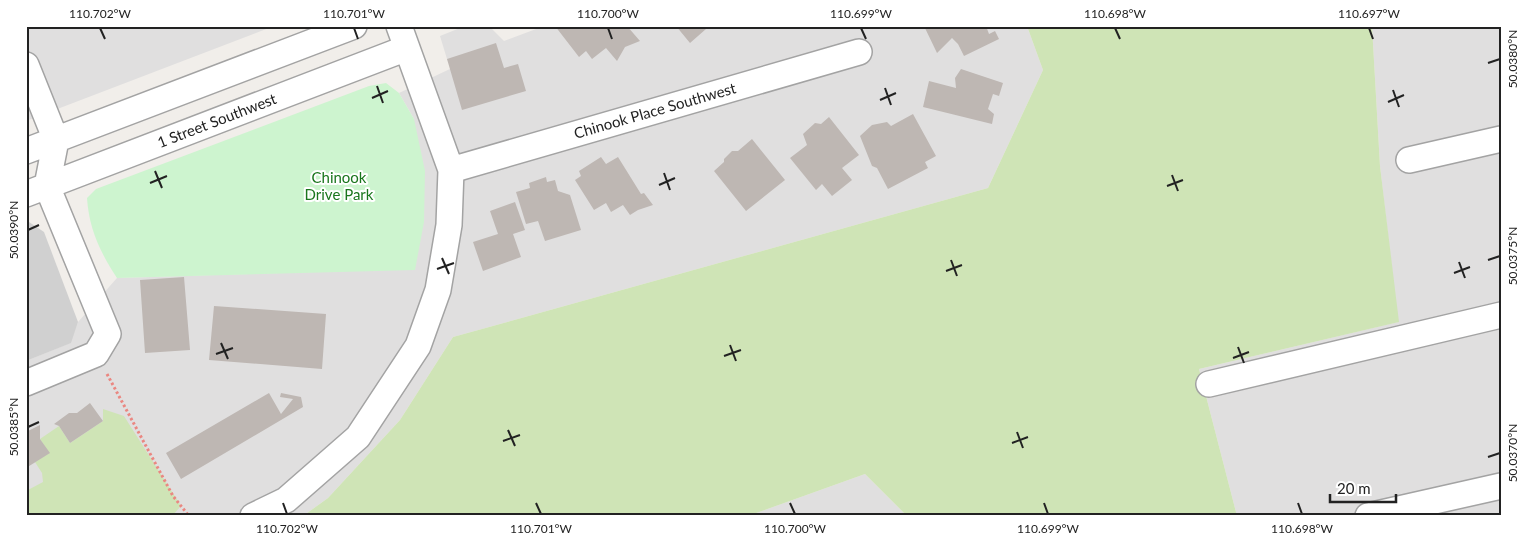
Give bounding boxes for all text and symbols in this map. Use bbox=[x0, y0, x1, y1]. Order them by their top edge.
text: 110.702°W bbox=[69, 6, 132, 21]
text: 110.701°W bbox=[323, 6, 386, 21]
text: 110.700°W bbox=[577, 6, 640, 21]
text: 110.699°W bbox=[830, 6, 893, 21]
text: 110.698°W bbox=[1084, 6, 1147, 21]
text: 110.697°W bbox=[1338, 6, 1401, 21]
text: 50.0380°N bbox=[1505, 30, 1520, 88]
street label: Chinook Place Southwest bbox=[572, 78, 738, 142]
street label: 1 Street Southwest bbox=[155, 89, 279, 151]
park label: Chinook Drive Park bbox=[305, 168, 374, 203]
text: 50.0390°N bbox=[6, 201, 21, 259]
text: 50.0375°N bbox=[1505, 227, 1520, 285]
text: 50.0385°N bbox=[6, 398, 21, 456]
text: 50.0370°N bbox=[1505, 424, 1520, 482]
scale bar bbox=[1330, 472, 1396, 504]
text: 20 m bbox=[1337, 479, 1371, 497]
text: 110.702°W bbox=[256, 521, 319, 536]
text: 110.701°W bbox=[510, 521, 573, 536]
text: 110.700°W bbox=[764, 521, 827, 536]
text: 110.699°W bbox=[1017, 521, 1080, 536]
text: 110.698°W bbox=[1271, 521, 1334, 536]

